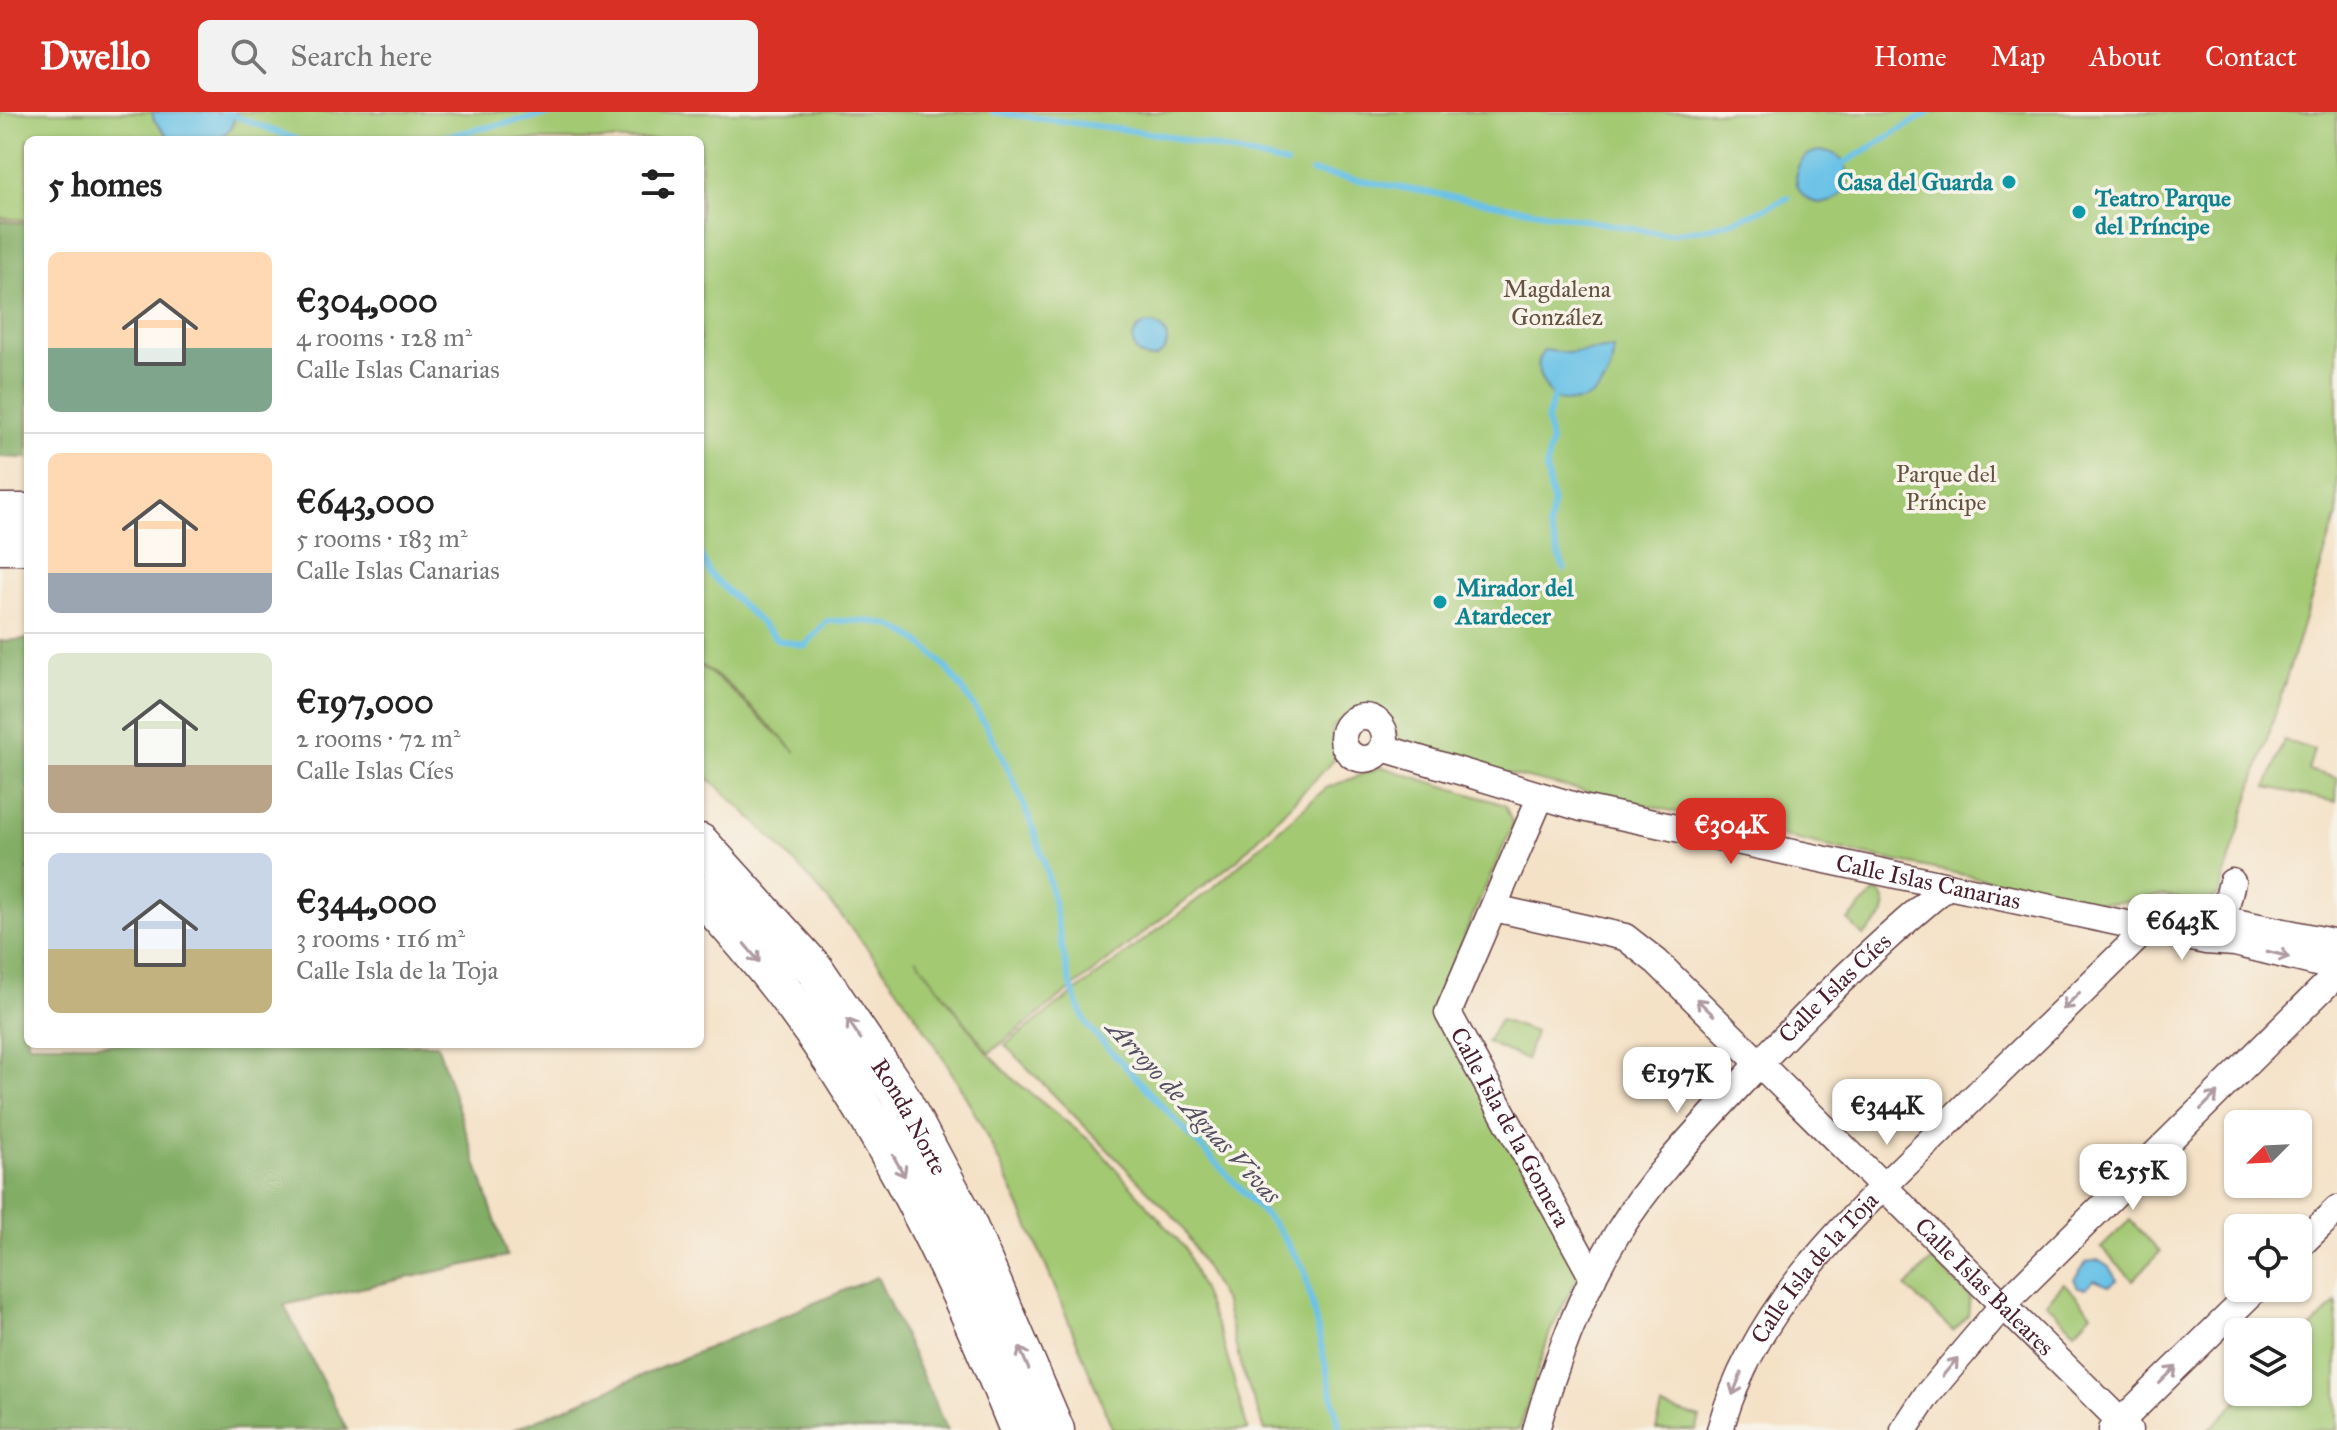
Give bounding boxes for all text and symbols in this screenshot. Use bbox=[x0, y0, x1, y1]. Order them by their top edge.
search box bbox=[198, 20, 758, 92]
text: Dwello bbox=[40, 33, 150, 79]
icon: search bbox=[226, 34, 270, 78]
text: Search here bbox=[290, 38, 432, 74]
text: Home bbox=[1874, 39, 1947, 74]
text: Map bbox=[1991, 39, 2045, 74]
text: About bbox=[2089, 39, 2161, 74]
text: Contact bbox=[2205, 39, 2297, 74]
icon: filters bbox=[636, 162, 680, 206]
text: 5 homes bbox=[48, 164, 162, 205]
place label: Casa del Guarda bbox=[1837, 167, 1994, 197]
marker: Casa del Guarda bbox=[2000, 173, 2018, 191]
place label: Teatro Parque del Príncipe bbox=[2094, 183, 2231, 241]
marker: Teatro Parque del Príncipe bbox=[2070, 203, 2088, 221]
park label: Magdalena González bbox=[1503, 274, 1612, 332]
text: €304,000 bbox=[296, 280, 438, 321]
icon: home bbox=[112, 284, 208, 380]
text: 4 rooms · 128 m² bbox=[296, 321, 472, 353]
text: Calle Islas Canarias bbox=[296, 353, 500, 385]
park label: Parque del Príncipe bbox=[1896, 459, 1997, 517]
text: €643,000 bbox=[296, 481, 435, 522]
icon: home bbox=[112, 485, 208, 581]
text: 5 rooms · 183 m² bbox=[296, 522, 468, 554]
text: Calle Islas Canarias bbox=[296, 554, 500, 586]
place label: Mirador del Atardecer bbox=[1454, 573, 1574, 631]
marker: Mirador del Atardecer bbox=[1431, 593, 1449, 611]
text: €197,000 bbox=[296, 681, 434, 722]
icon: home bbox=[112, 685, 208, 781]
text: 2 rooms · 72 m² bbox=[296, 722, 460, 754]
text: Calle Islas Cíes bbox=[296, 754, 454, 786]
pin: €304K bbox=[1675, 798, 1787, 866]
text: €304K bbox=[1694, 808, 1768, 840]
street label: Calle Islas Canarias bbox=[1833, 848, 2024, 916]
text: €344,000 bbox=[296, 881, 437, 922]
icon: home bbox=[112, 885, 208, 981]
pin: €643K bbox=[2126, 894, 2238, 962]
text: €643K bbox=[2146, 904, 2218, 936]
text: 3 rooms · 116 m² bbox=[296, 922, 465, 954]
street label: Calle Islas Cíes bbox=[1772, 926, 1897, 1049]
one-way arrow bbox=[743, 942, 761, 962]
one-way arrow bbox=[2265, 947, 2290, 962]
text: Calle Isla de la Toja bbox=[296, 954, 498, 986]
one-way arrow bbox=[2062, 991, 2081, 1010]
one-way arrow bbox=[1695, 998, 1715, 1017]
water label: Arroyo de Aguas Vivas bbox=[1098, 1010, 1288, 1210]
one-way arrow bbox=[846, 1018, 862, 1040]
street label: Calle Isla de la Gomera bbox=[1444, 1022, 1578, 1233]
pin: €197K bbox=[1621, 1047, 1733, 1115]
street label: Ronda Norte bbox=[864, 1053, 954, 1180]
text: €197K bbox=[1641, 1057, 1713, 1089]
pin: €344K bbox=[1831, 1079, 1943, 1147]
text: €344K bbox=[1850, 1089, 1924, 1121]
one-way arrow bbox=[2199, 1091, 2219, 1110]
north arrow bbox=[2224, 1110, 2312, 1198]
map controls bbox=[2224, 1110, 2312, 1406]
pin: €255K bbox=[2077, 1144, 2189, 1212]
one-way arrow bbox=[892, 1154, 907, 1178]
text: €255K bbox=[2097, 1154, 2169, 1186]
street label: Calle Isla de la Toja bbox=[1744, 1185, 1885, 1349]
street label: Calle Islas Baleares bbox=[1909, 1211, 2060, 1362]
button: locate bbox=[2224, 1214, 2312, 1302]
button: layers bbox=[2224, 1318, 2312, 1406]
one-way arrow bbox=[1016, 1346, 1031, 1371]
one-way arrow bbox=[1941, 1358, 1959, 1378]
one-way arrow bbox=[2158, 1366, 2177, 1385]
one-way arrow bbox=[1729, 1371, 1743, 1396]

